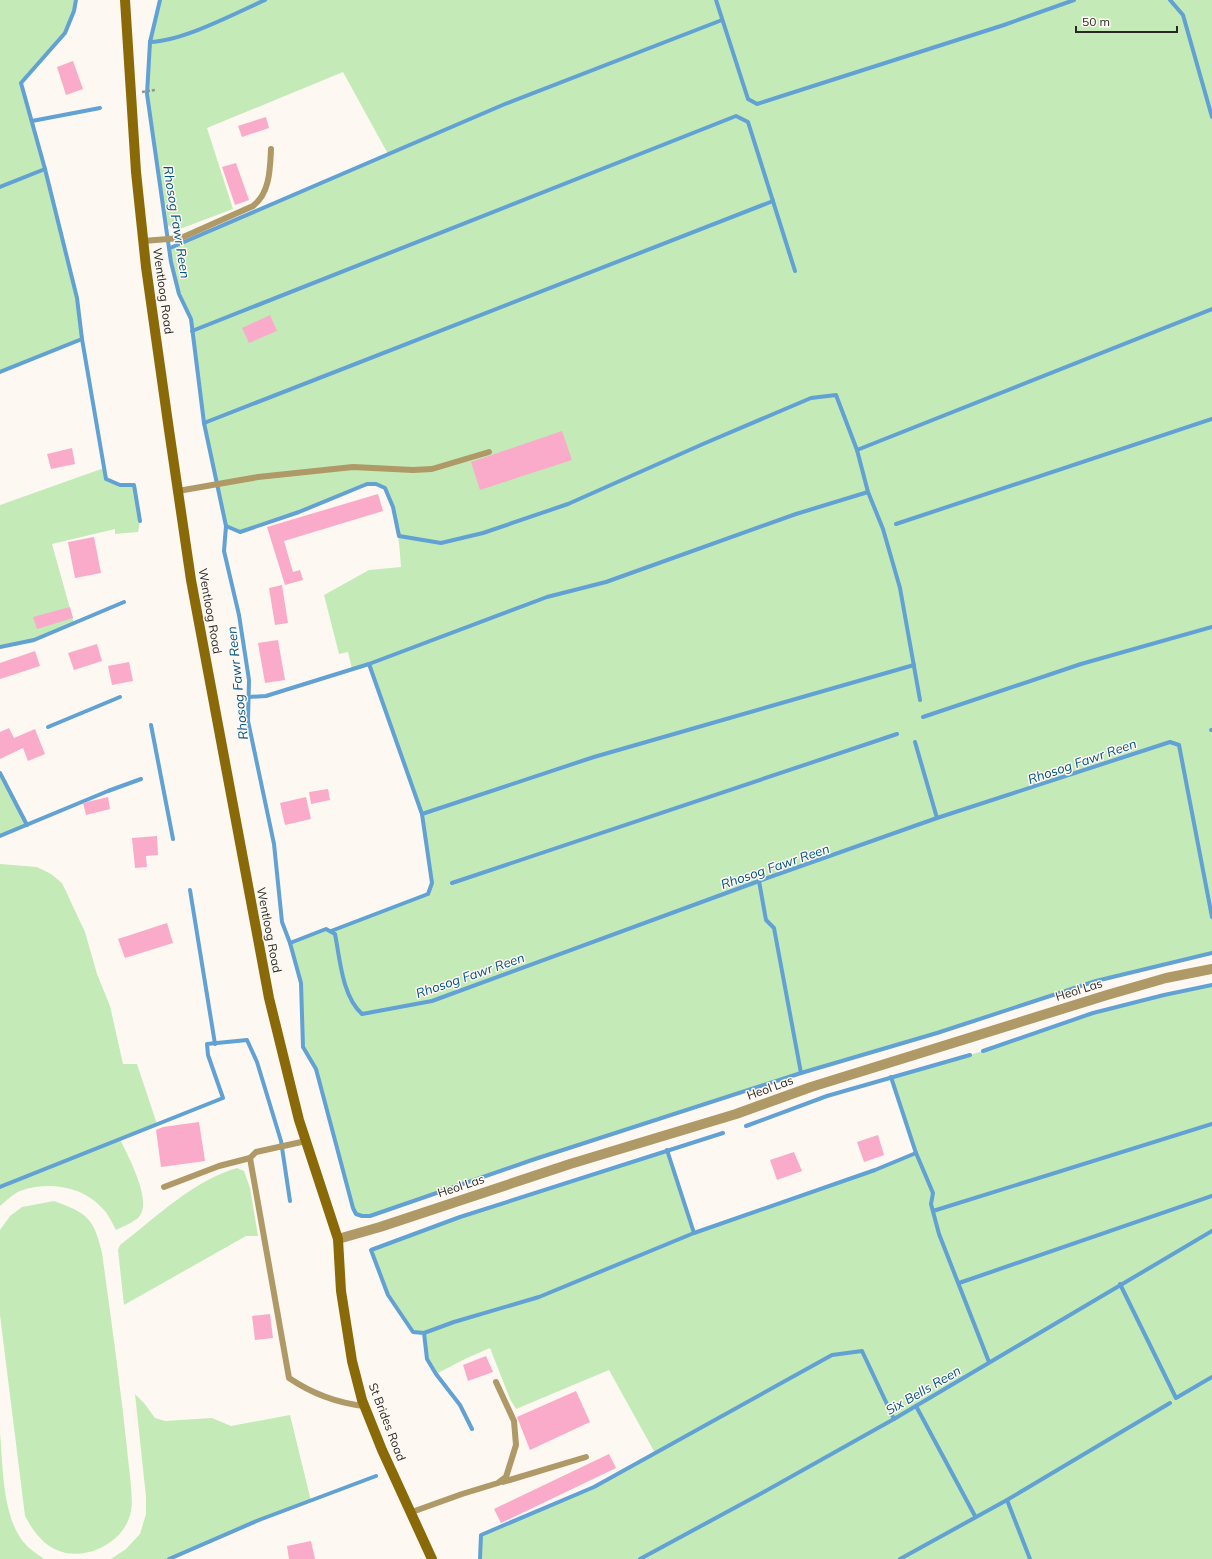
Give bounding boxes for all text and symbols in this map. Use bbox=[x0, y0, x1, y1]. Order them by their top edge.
scale bar bbox=[1076, 8, 1177, 34]
text: 50 m bbox=[1082, 14, 1110, 29]
water label: Rhosog Fawr Reen bbox=[160, 164, 194, 280]
street label: Wentloog Road bbox=[150, 247, 177, 335]
street label: Wentloog Road bbox=[196, 567, 225, 655]
water label: Rhosog Fawr Reen bbox=[223, 625, 251, 741]
water label: Rhosog Fawr Reen bbox=[1026, 735, 1138, 787]
water label: Rhosog Fawr Reen bbox=[719, 840, 831, 892]
street label: Wentloog Road bbox=[254, 886, 285, 974]
water label: Rhosog Fawr Reen bbox=[414, 949, 526, 1001]
street label: Heol Las bbox=[1054, 975, 1104, 1004]
street label: Heol Las bbox=[745, 1072, 795, 1103]
street label: Heol Las bbox=[436, 1171, 486, 1200]
water label: Six Bells Reen bbox=[883, 1362, 963, 1418]
street label: St Brides Road bbox=[366, 1381, 409, 1463]

